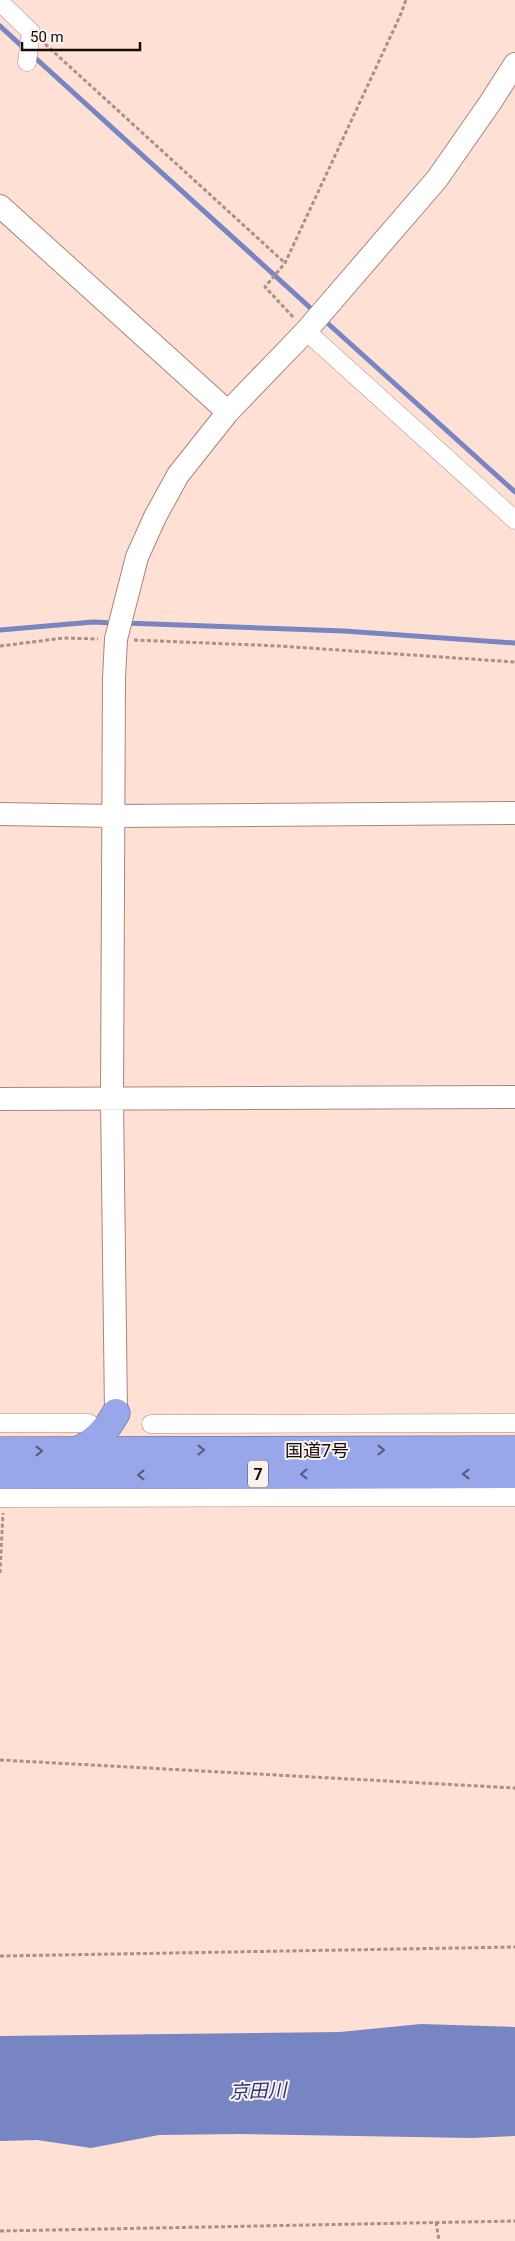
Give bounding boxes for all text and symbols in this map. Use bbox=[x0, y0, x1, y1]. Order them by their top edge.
scale bar bbox=[22, 20, 140, 52]
text: 50 m bbox=[30, 28, 64, 46]
street label: 国道7号 bbox=[285, 1440, 349, 1461]
one-way arrow bbox=[198, 1445, 205, 1455]
one-way arrow bbox=[378, 1445, 385, 1455]
one-way arrow bbox=[35, 1446, 43, 1456]
road number: 7 bbox=[248, 1460, 268, 1488]
one-way arrow bbox=[300, 1469, 308, 1479]
one-way arrow bbox=[462, 1469, 470, 1479]
one-way arrow bbox=[137, 1470, 145, 1480]
water label: 京田川 bbox=[229, 2078, 289, 2103]

